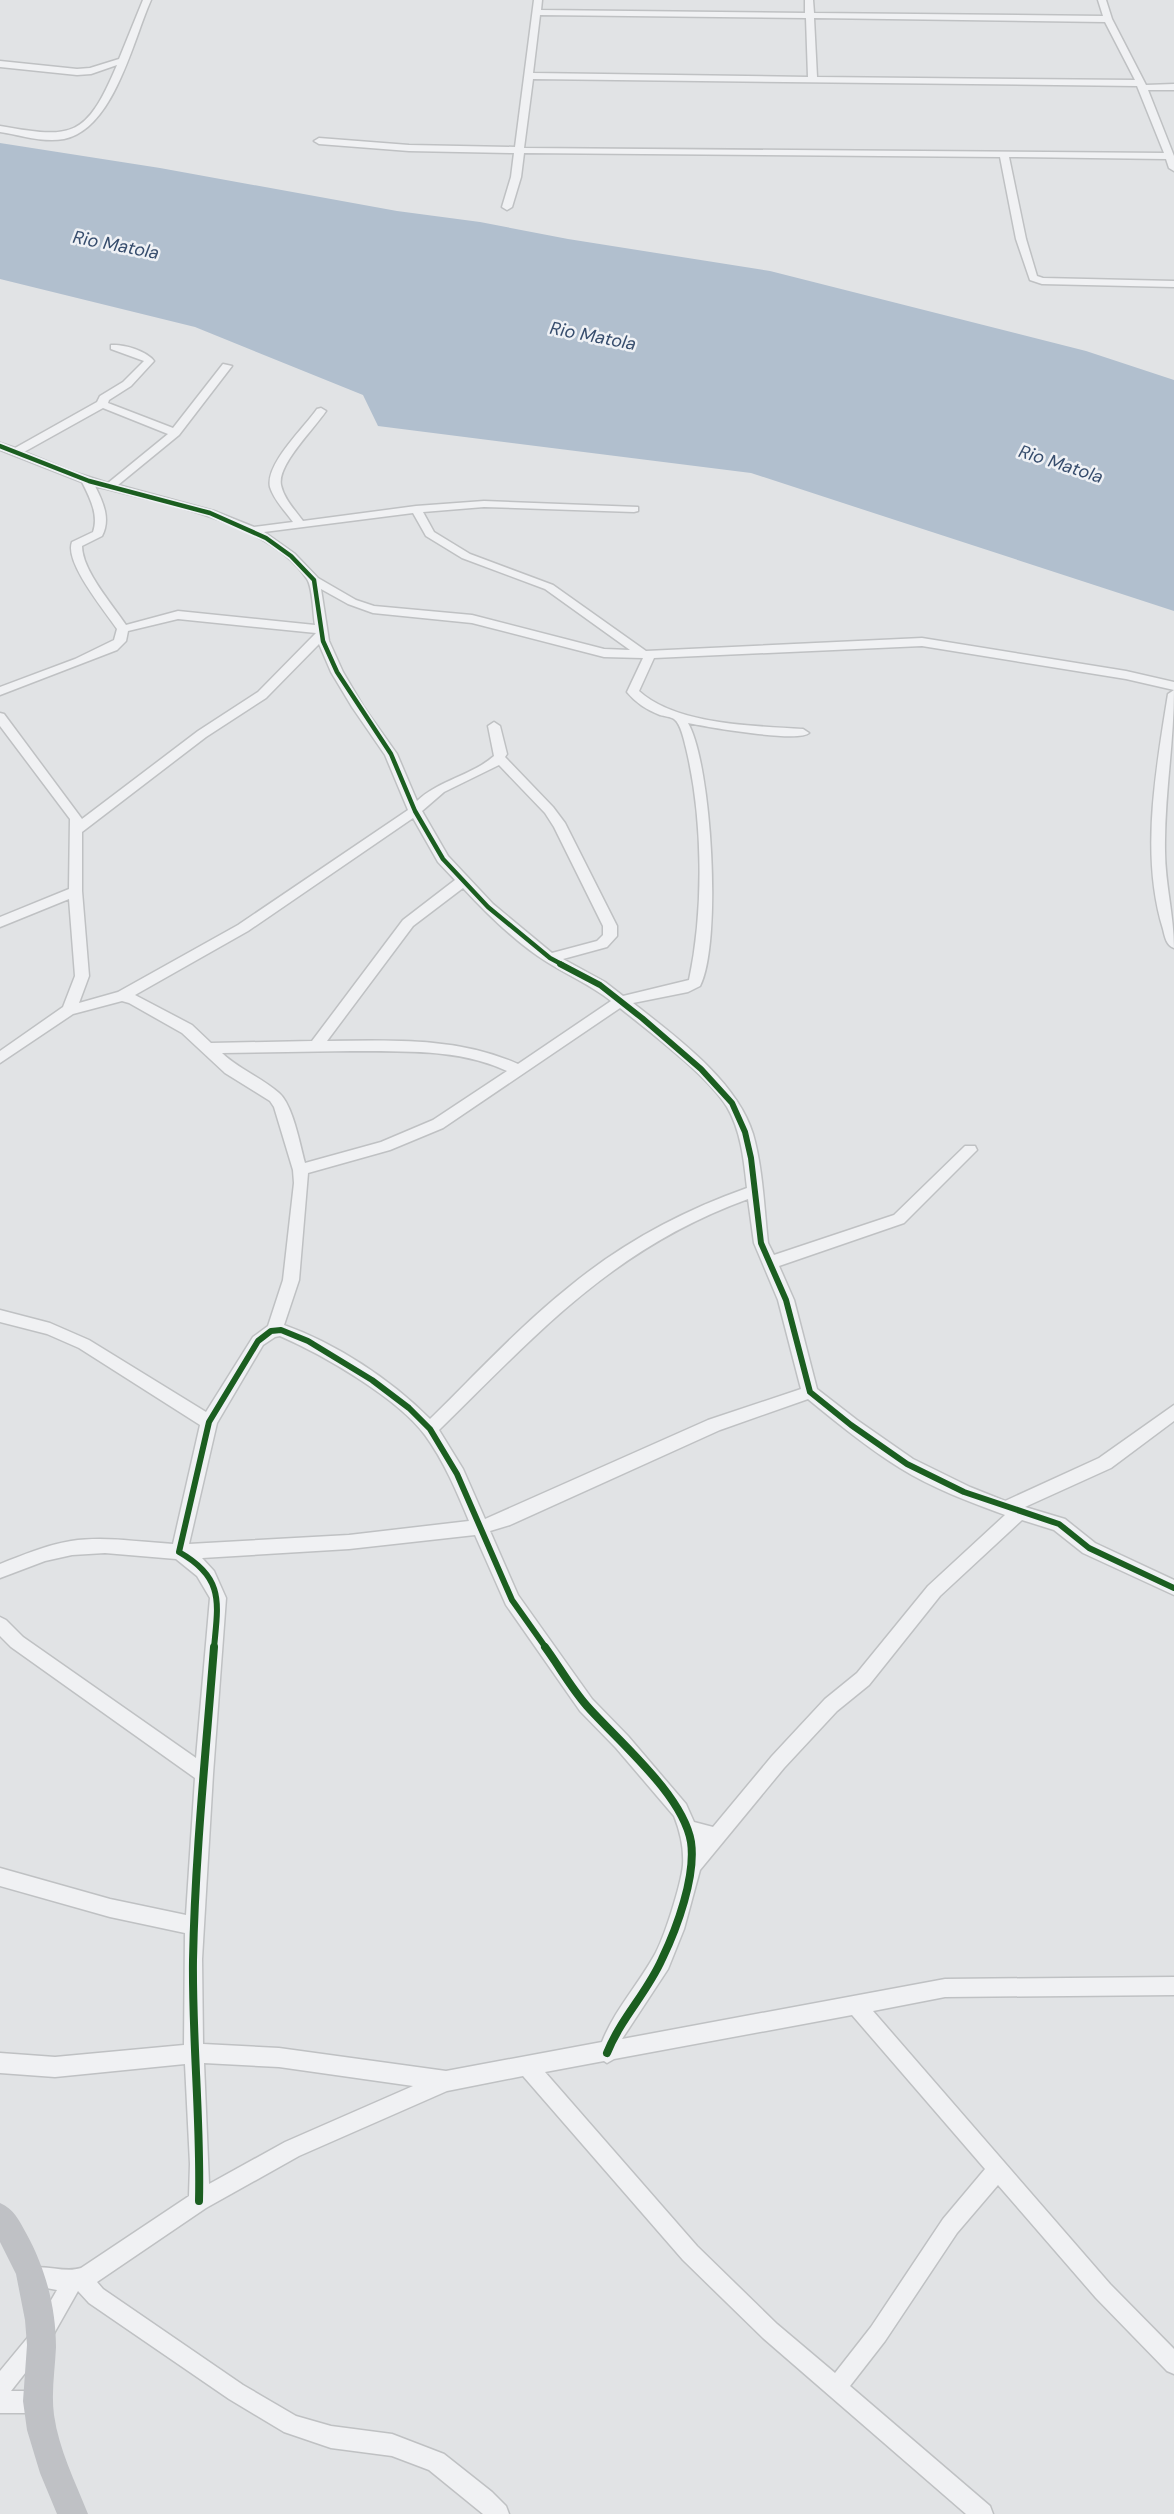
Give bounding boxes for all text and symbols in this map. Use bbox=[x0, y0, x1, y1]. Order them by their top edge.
water label: Rio Matola bbox=[71, 225, 161, 265]
water label: Rio Matola bbox=[548, 316, 638, 356]
water label: Rio Matola bbox=[1016, 439, 1106, 489]

